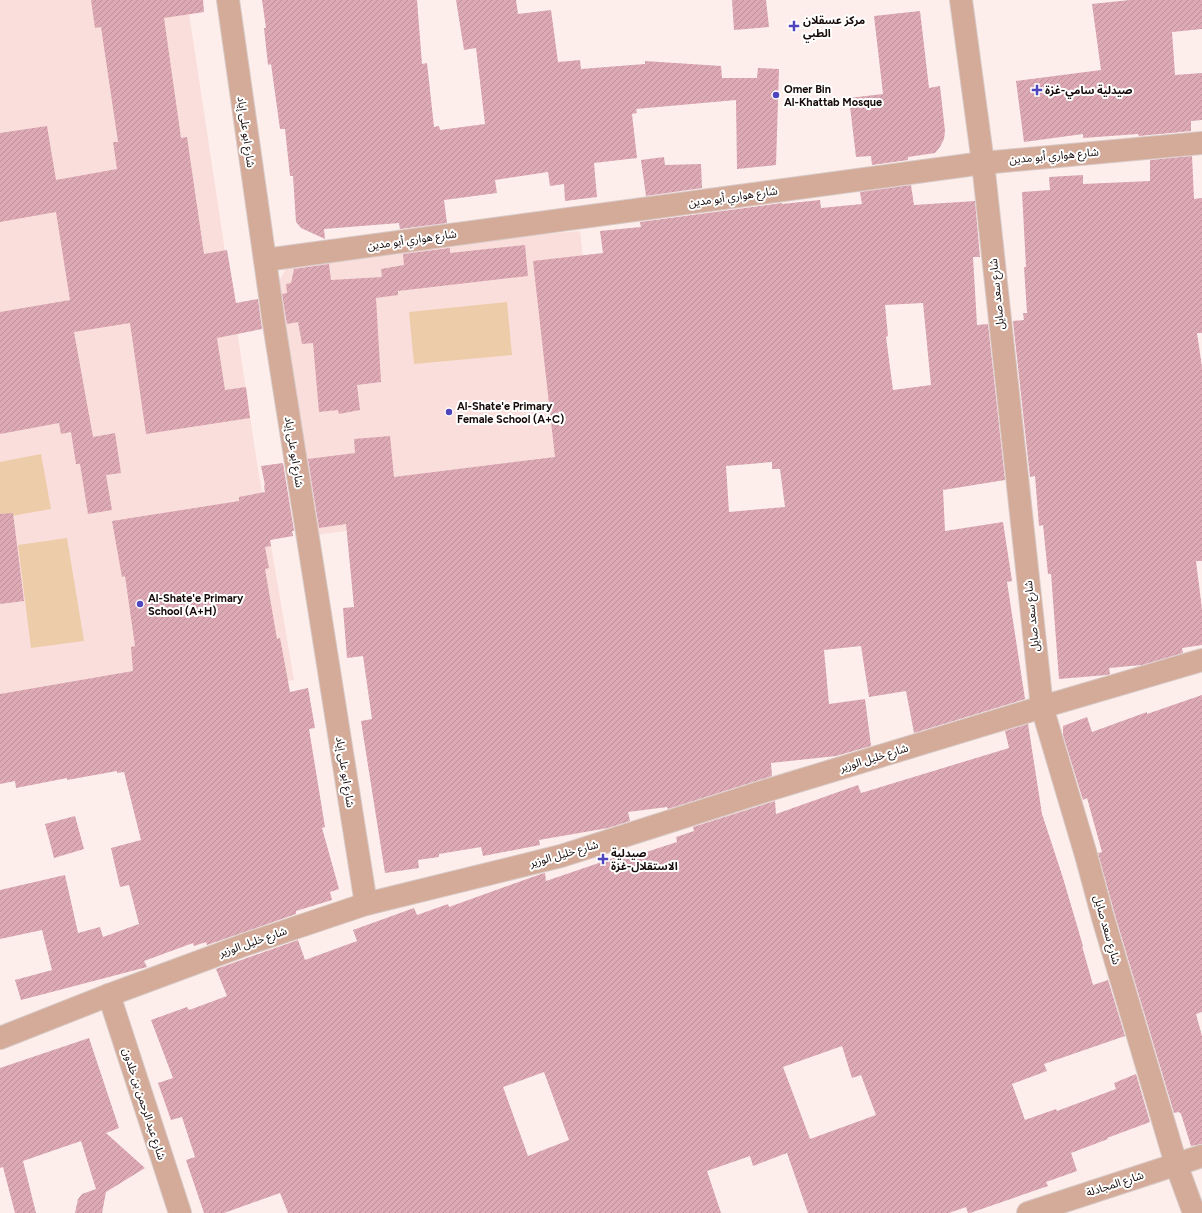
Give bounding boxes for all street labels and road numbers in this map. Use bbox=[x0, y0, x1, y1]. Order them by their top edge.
street label: شارع ابو على إياد bbox=[234, 96, 257, 169]
street label: شارع هواري أبو مدين bbox=[1009, 145, 1100, 169]
street label: شارع هواري أبو مدين bbox=[688, 184, 779, 212]
street label: شارع هواري أبو مدين bbox=[367, 227, 458, 255]
street label: شارع سعد صايل bbox=[987, 257, 1008, 330]
street label: شارع ابو على إياد bbox=[281, 416, 306, 489]
street label: شارع سعد صايل bbox=[1022, 579, 1043, 652]
street label: شارع ابو على إياد bbox=[332, 736, 357, 809]
street label: شارع خليل الوزير bbox=[837, 741, 910, 776]
street label: شارع خليل الوزير bbox=[527, 838, 600, 871]
street label: شارع سعد صايل bbox=[1090, 894, 1123, 967]
street label: شارع خليل الوزير bbox=[216, 924, 289, 961]
street label: شارع عبد الرحمن بن خلدون bbox=[119, 1046, 168, 1162]
street label: شارع المجادلة bbox=[1085, 1168, 1146, 1200]

